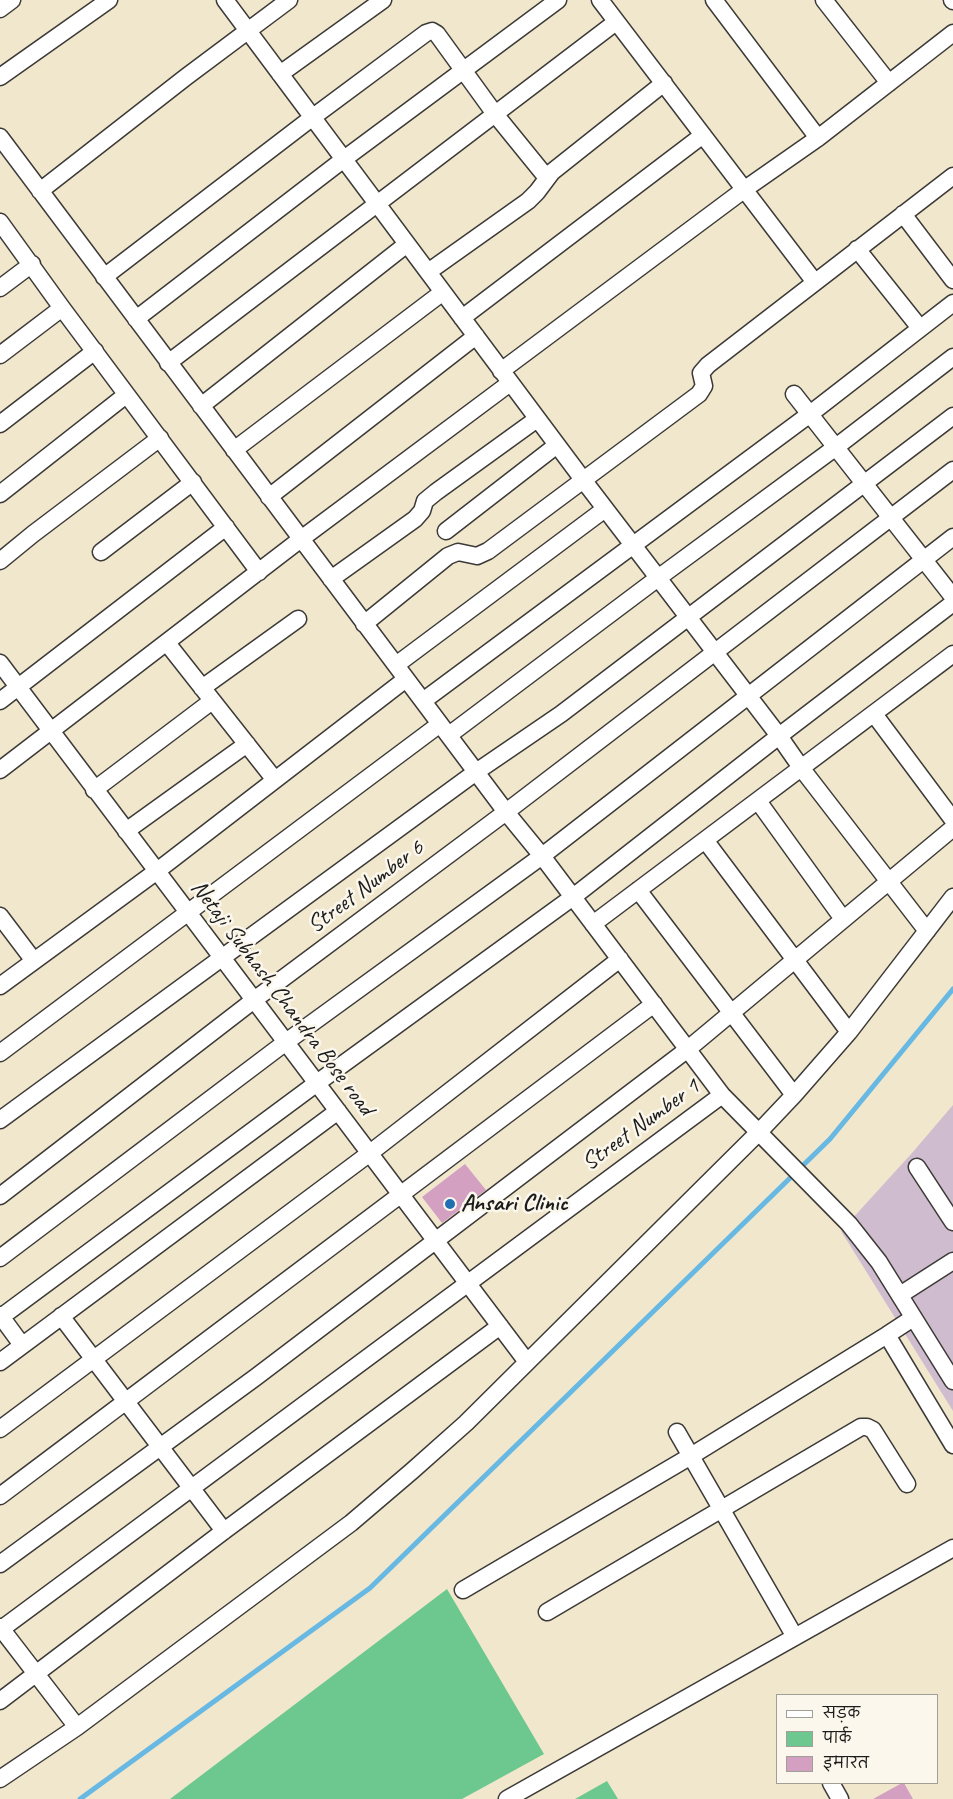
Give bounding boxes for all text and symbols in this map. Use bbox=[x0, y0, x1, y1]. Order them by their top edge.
street label: Street Number 6 bbox=[302, 834, 430, 940]
street label: Netaji Subhash Chandra Bose road bbox=[184, 875, 380, 1121]
street label: Street Number 1 bbox=[577, 1073, 705, 1177]
place label: Ansari Clinic bbox=[461, 1190, 568, 1218]
marker: Ansari Clinic bbox=[443, 1197, 457, 1211]
legend bbox=[776, 1694, 938, 1784]
text: सड़क bbox=[823, 1704, 860, 1723]
text: पार्क bbox=[823, 1729, 851, 1748]
text: इमारत bbox=[823, 1754, 869, 1773]

